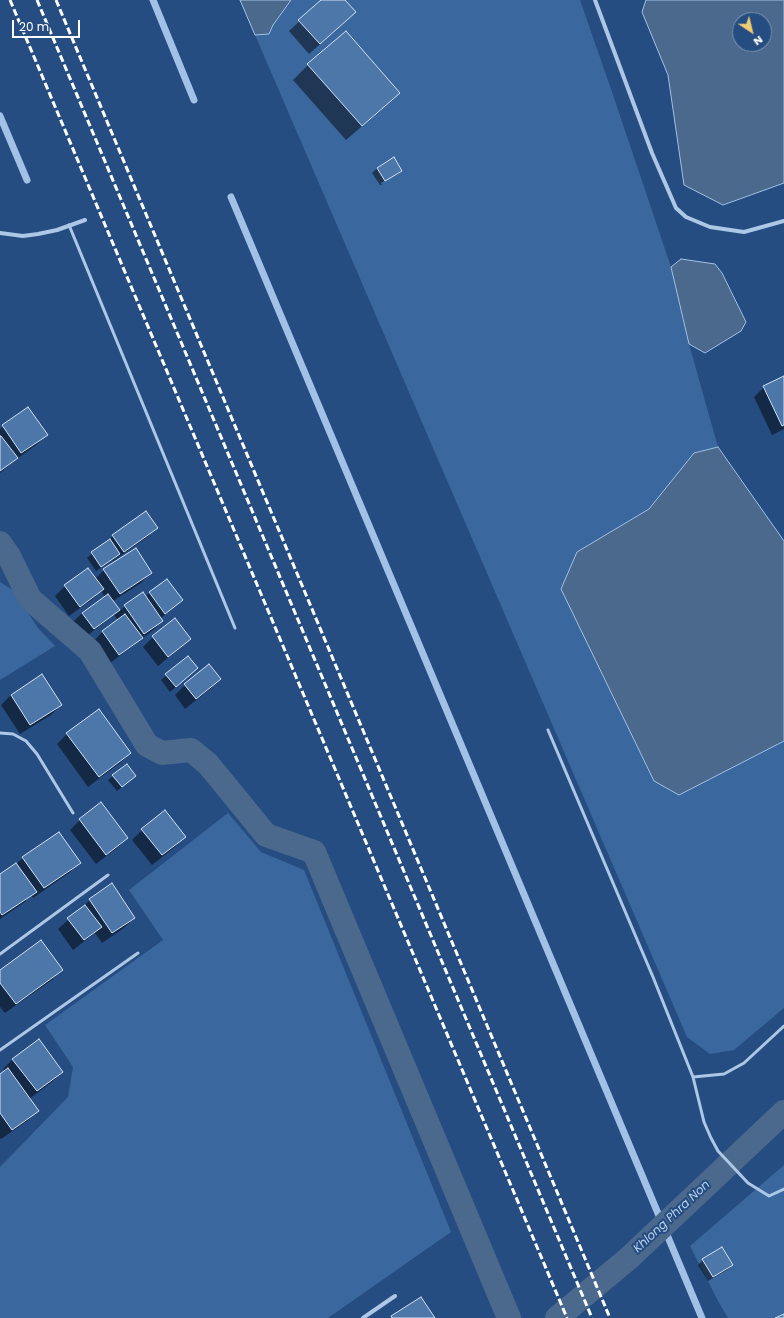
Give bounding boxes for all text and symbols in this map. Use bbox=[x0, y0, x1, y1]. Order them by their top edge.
scale bar bbox=[14, 12, 82, 38]
north arrow bbox=[732, 12, 772, 52]
text: 20 m bbox=[19, 18, 49, 35]
text: N bbox=[750, 32, 766, 50]
water label: Khlong Phra Non bbox=[631, 1178, 713, 1256]

